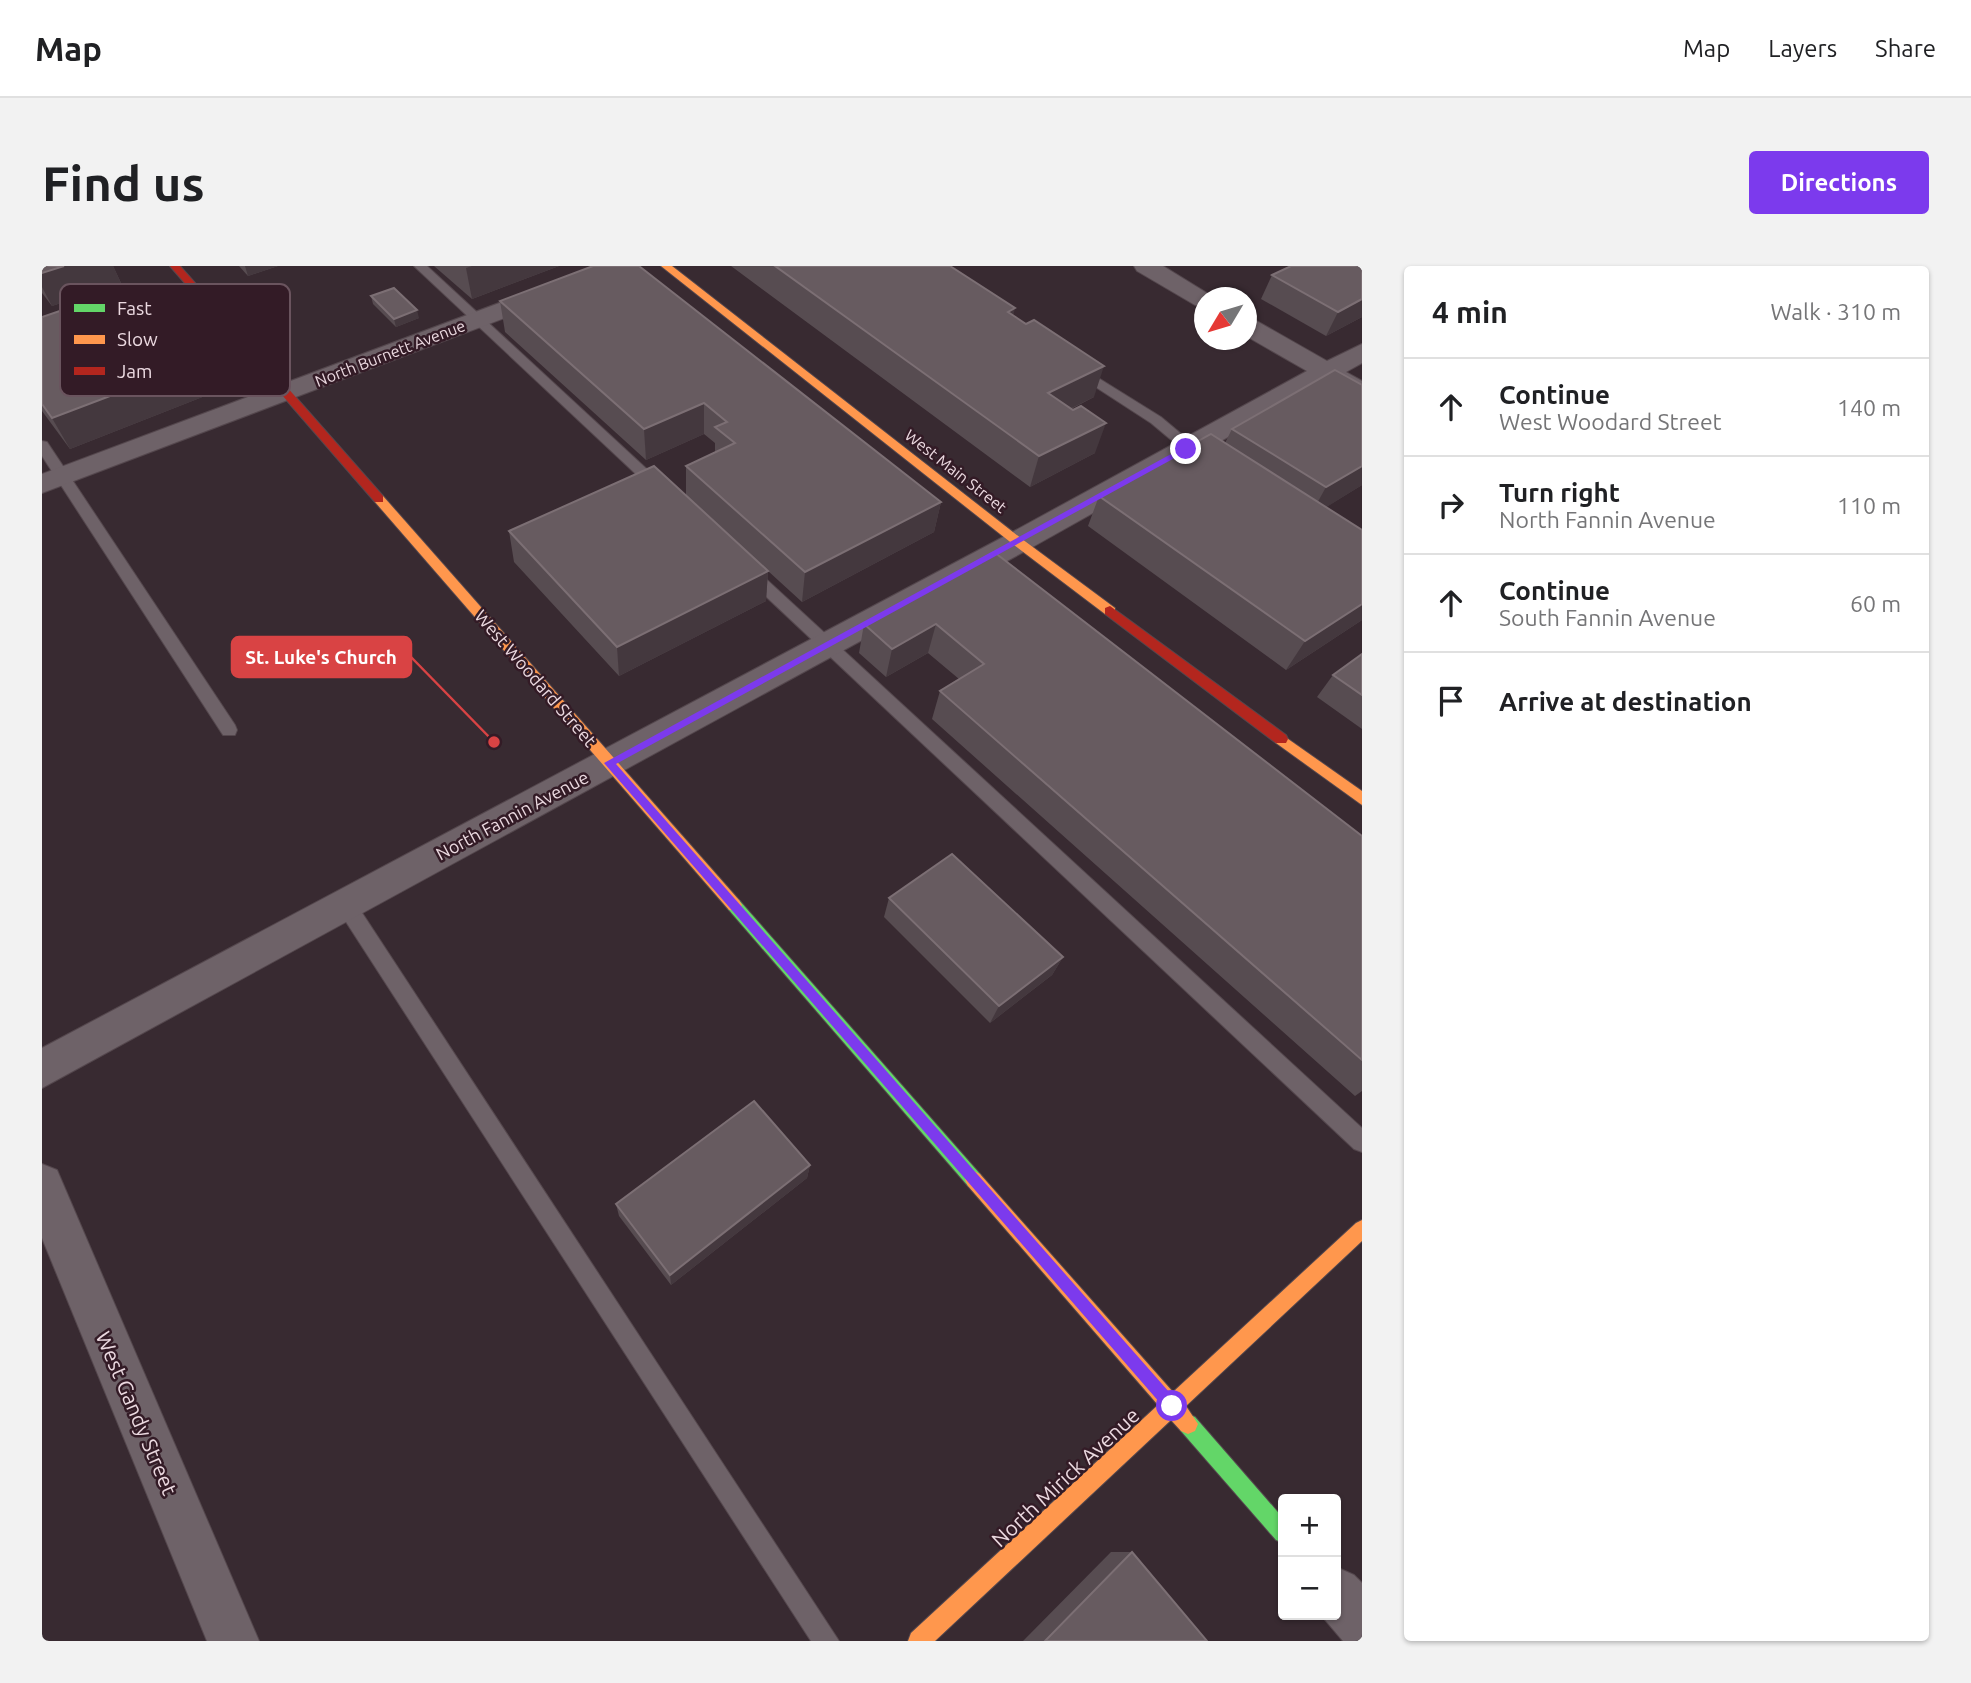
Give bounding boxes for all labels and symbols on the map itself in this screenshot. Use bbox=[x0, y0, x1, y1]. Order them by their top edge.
legend bbox=[60, 284, 290, 396]
north arrow bbox=[1194, 287, 1257, 350]
text: Fast bbox=[117, 297, 152, 319]
street label: North Burnett Avenue bbox=[312, 316, 468, 390]
text: Slow bbox=[117, 328, 158, 350]
text: Jam bbox=[117, 360, 153, 382]
street label: West Main Street bbox=[902, 426, 1011, 517]
route end bbox=[1170, 433, 1201, 464]
street label: West Woodard Street bbox=[471, 606, 601, 750]
callout: St. Luke's Church bbox=[232, 637, 411, 677]
text: St. Luke's Church bbox=[245, 646, 397, 668]
street label: North Fannin Avenue bbox=[432, 766, 592, 864]
street label: West Gandy Street bbox=[92, 1328, 182, 1498]
route start bbox=[1156, 1390, 1187, 1421]
street label: North Mirick Avenue bbox=[986, 1403, 1144, 1551]

